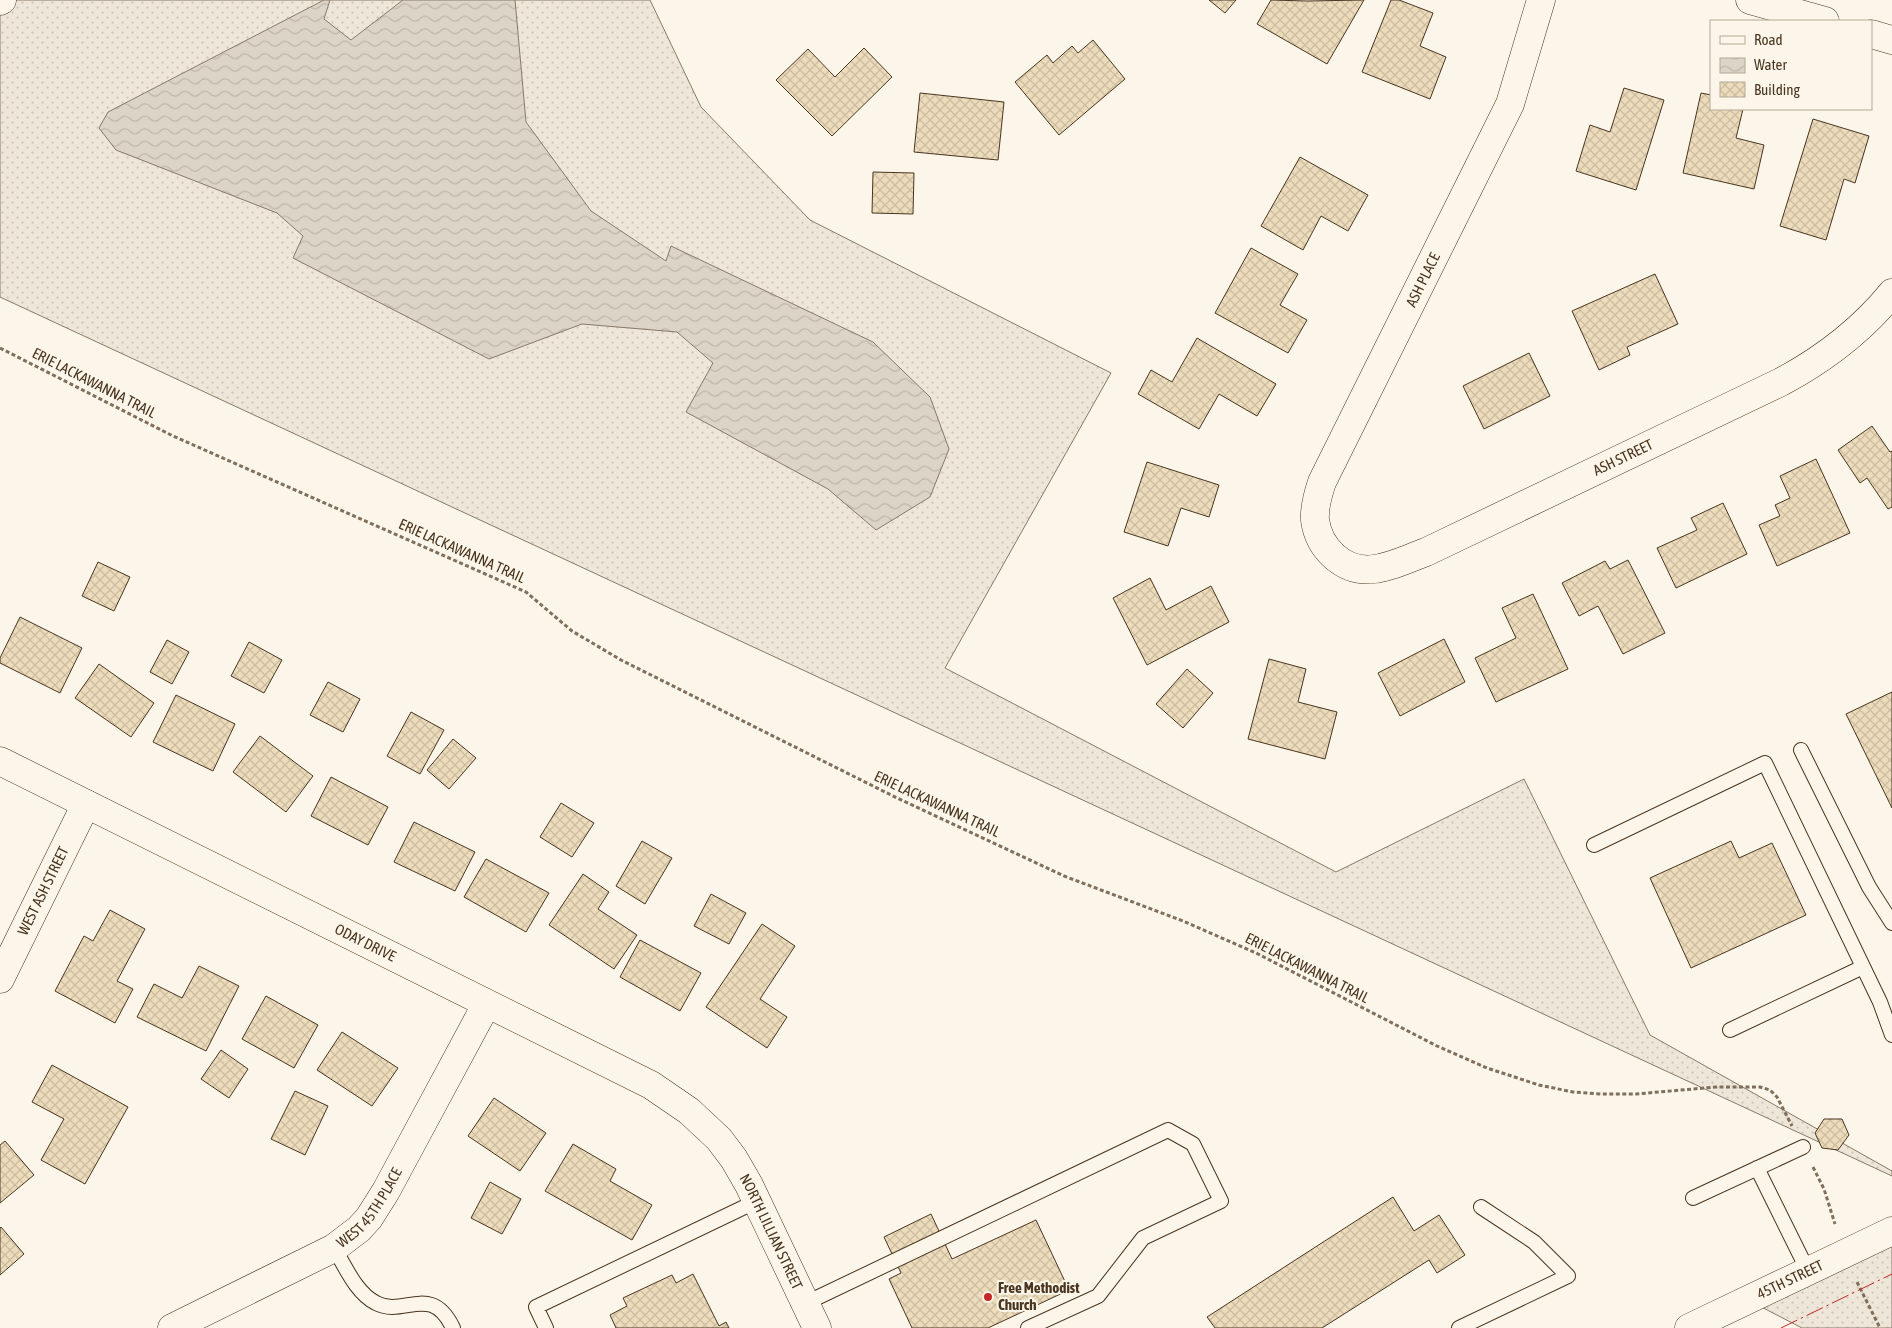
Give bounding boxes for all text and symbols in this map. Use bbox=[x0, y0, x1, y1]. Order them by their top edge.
legend bbox=[1710, 20, 1872, 110]
text: Road bbox=[1754, 31, 1783, 48]
text: Water bbox=[1754, 56, 1787, 73]
text: Building bbox=[1754, 81, 1800, 98]
street label: ASH PLACE bbox=[1402, 249, 1443, 310]
street label: ERIE LACKAWANNA TRAIL bbox=[30, 344, 159, 421]
street label: ASH STREET bbox=[1590, 435, 1656, 479]
street label: ERIE LACKAWANNA TRAIL bbox=[396, 515, 528, 586]
street label: ERIE LACKAWANNA TRAIL bbox=[872, 767, 1003, 840]
street label: WEST ASH STREET bbox=[14, 843, 72, 938]
street label: ODAY DRIVE bbox=[332, 920, 399, 965]
street label: ERIE LACKAWANNA TRAIL bbox=[1243, 929, 1372, 1006]
street label: WEST 45TH PLACE bbox=[333, 1164, 405, 1251]
street label: NORTH LILLIAN STREET bbox=[737, 1171, 807, 1292]
street label: 45TH STREET bbox=[1754, 1256, 1826, 1302]
place label: Free Methodist Church bbox=[998, 1279, 1080, 1313]
marker: Free Methodist Church bbox=[982, 1291, 994, 1303]

